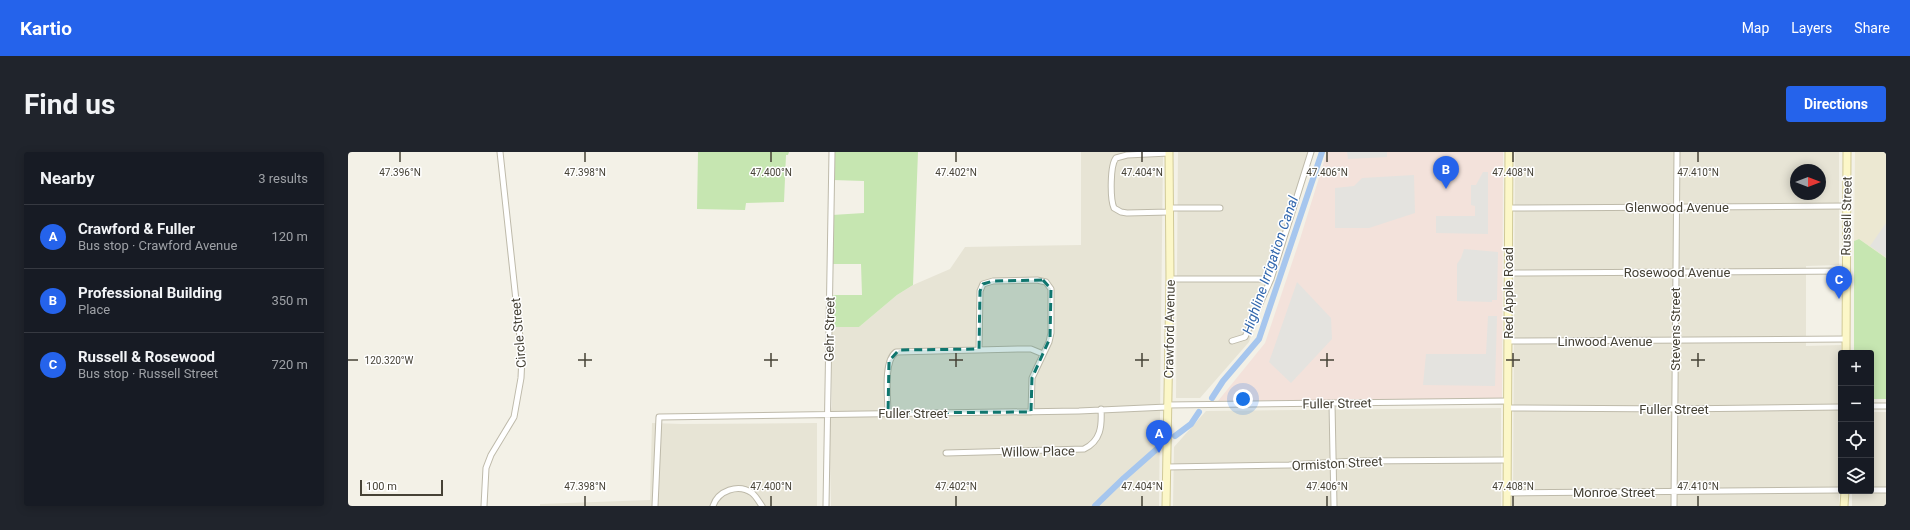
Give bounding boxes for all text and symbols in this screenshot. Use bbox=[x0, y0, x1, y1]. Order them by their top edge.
text: Kartio bbox=[20, 17, 72, 40]
text: Map bbox=[1742, 20, 1769, 36]
text: Layers bbox=[1791, 20, 1832, 36]
text: Share bbox=[1854, 20, 1890, 36]
button: Directions bbox=[1786, 86, 1886, 122]
text: Find us bbox=[24, 88, 115, 121]
pin: B bbox=[1433, 156, 1459, 189]
north arrow bbox=[1790, 164, 1826, 200]
text: 47.396°N bbox=[379, 167, 421, 178]
text: 47.398°N bbox=[564, 167, 606, 178]
text: 47.400°N bbox=[750, 167, 792, 178]
text: 47.402°N bbox=[935, 167, 977, 178]
text: 47.404°N bbox=[1121, 167, 1163, 178]
text: 47.406°N bbox=[1306, 167, 1348, 178]
text: 47.408°N bbox=[1492, 167, 1534, 178]
text: 47.410°N bbox=[1677, 167, 1719, 178]
text: Nearby bbox=[40, 168, 95, 188]
text: 3 results bbox=[258, 171, 308, 186]
street label: Russell Street bbox=[1838, 176, 1855, 256]
water label: Highline Irrigation Canal bbox=[1239, 193, 1301, 336]
street label: Glenwood Avenue bbox=[1625, 200, 1729, 215]
text: Crawford & Fuller bbox=[78, 220, 195, 238]
text: A bbox=[49, 229, 57, 244]
text: 120 m bbox=[271, 229, 308, 244]
text: Bus stop · Crawford Avenue bbox=[78, 238, 237, 253]
street label: Red Apple Road bbox=[1501, 247, 1516, 339]
street label: Rosewood Avenue bbox=[1624, 265, 1730, 280]
pin: C bbox=[1826, 266, 1852, 299]
street label: Crawford Avenue bbox=[1161, 279, 1178, 379]
text: Professional Building bbox=[78, 284, 222, 302]
street label: Stevens Street bbox=[1668, 287, 1683, 371]
text: B bbox=[49, 293, 57, 308]
text: 350 m bbox=[271, 293, 308, 308]
street label: Gehr Street bbox=[821, 296, 838, 362]
street label: Circle Street bbox=[508, 297, 529, 369]
text: Place bbox=[78, 302, 110, 317]
street label: Linwood Avenue bbox=[1557, 334, 1653, 349]
text: Russell & Rosewood bbox=[78, 348, 215, 366]
map controls bbox=[1838, 350, 1874, 494]
button: + bbox=[1838, 350, 1874, 386]
text: 120.320°W bbox=[365, 355, 414, 366]
text: C bbox=[49, 357, 57, 372]
text: 720 m bbox=[271, 357, 308, 372]
text: Bus stop · Russell Street bbox=[78, 366, 218, 381]
button: − bbox=[1838, 386, 1874, 422]
your location bbox=[1233, 389, 1253, 409]
street label: Fuller Street bbox=[1302, 395, 1372, 412]
street label: Fuller Street bbox=[1639, 402, 1709, 417]
street label: Fuller Street bbox=[878, 406, 948, 421]
pin: A bbox=[1146, 420, 1172, 453]
button: locate bbox=[1838, 422, 1874, 458]
street label: Willow Place bbox=[1001, 443, 1075, 460]
street label: Ormiston Street bbox=[1291, 454, 1383, 473]
button: layers bbox=[1838, 458, 1874, 494]
scale bar bbox=[360, 478, 443, 497]
text: 100 m bbox=[366, 480, 397, 493]
text: 47.398°N bbox=[564, 481, 606, 492]
text: 47.400°N bbox=[750, 481, 792, 492]
text: 47.402°N bbox=[935, 481, 977, 492]
text: 47.404°N bbox=[1121, 481, 1163, 492]
text: 47.406°N bbox=[1306, 481, 1348, 492]
text: 47.408°N bbox=[1492, 481, 1534, 492]
text: 47.410°N bbox=[1677, 481, 1719, 492]
street label: Monroe Street bbox=[1573, 485, 1655, 500]

